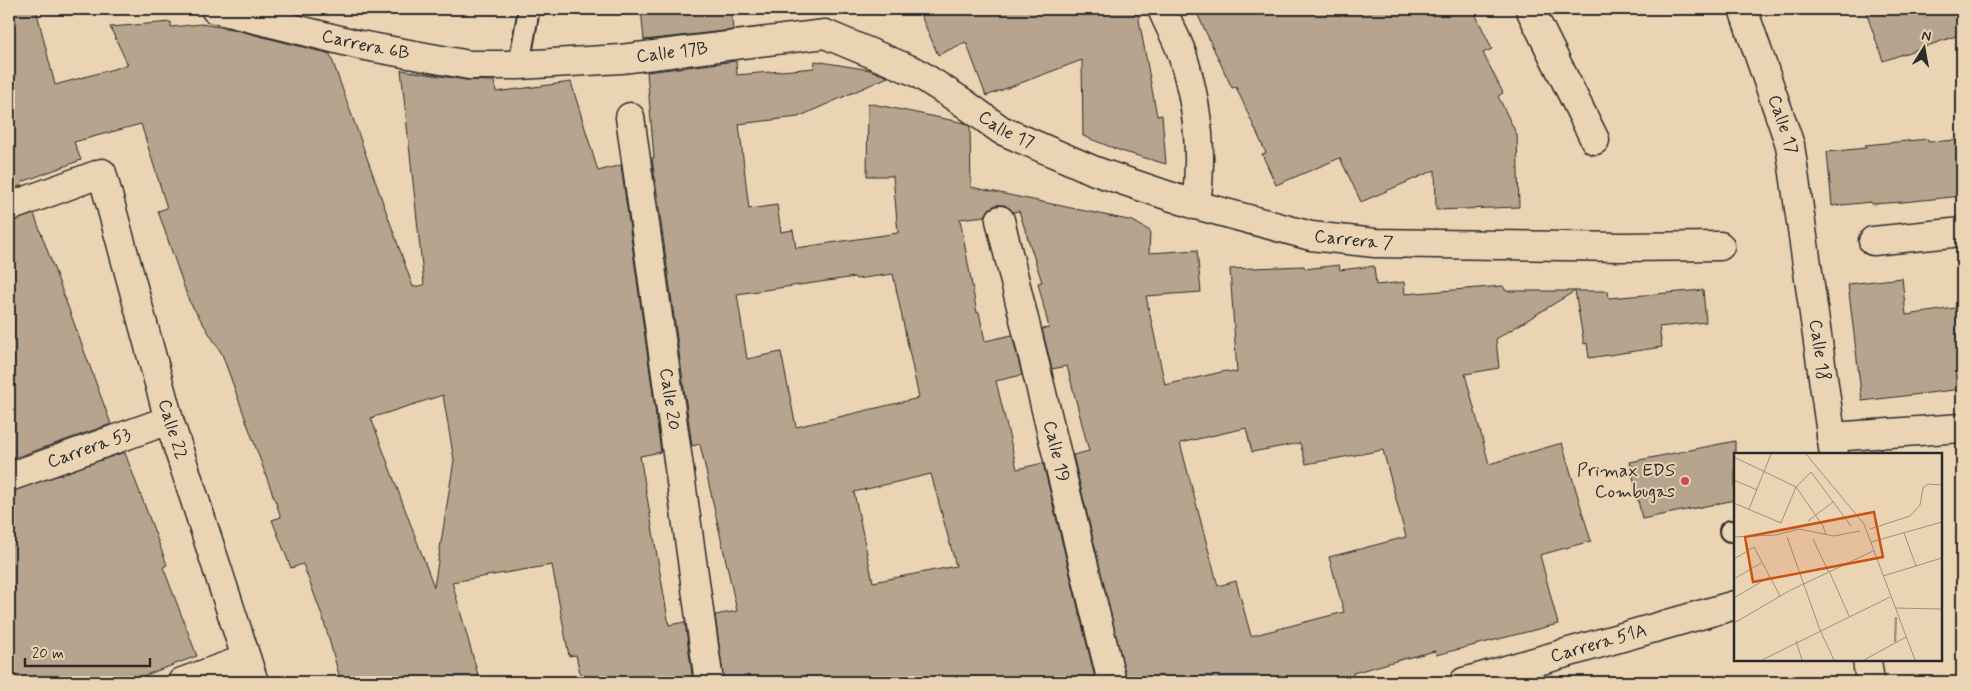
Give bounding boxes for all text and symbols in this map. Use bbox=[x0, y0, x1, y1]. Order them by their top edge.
north arrow bbox=[1898, 22, 1948, 72]
street label: Carrera 6B bbox=[319, 24, 412, 66]
text: N bbox=[1920, 26, 1933, 46]
street label: Calle 17B bbox=[635, 36, 709, 69]
street label: Calle 17 bbox=[1762, 92, 1803, 155]
street label: Calle 17 bbox=[973, 105, 1038, 155]
street label: Carrera 7 bbox=[1313, 224, 1394, 255]
street label: Calle 18 bbox=[1803, 318, 1835, 382]
street label: Calle 20 bbox=[653, 367, 686, 432]
street label: Calle 22 bbox=[152, 397, 193, 463]
street label: Calle 19 bbox=[1037, 418, 1075, 484]
street label: Carrera 53 bbox=[44, 422, 135, 474]
inset map bbox=[1734, 453, 1941, 661]
place label: Primax EDS Combugas bbox=[1577, 459, 1675, 504]
marker: Primax EDS Combugas bbox=[1679, 475, 1691, 487]
street label: Carrera 51A bbox=[1548, 619, 1650, 669]
scale bar bbox=[25, 636, 150, 668]
text: 20 m bbox=[32, 644, 64, 664]

